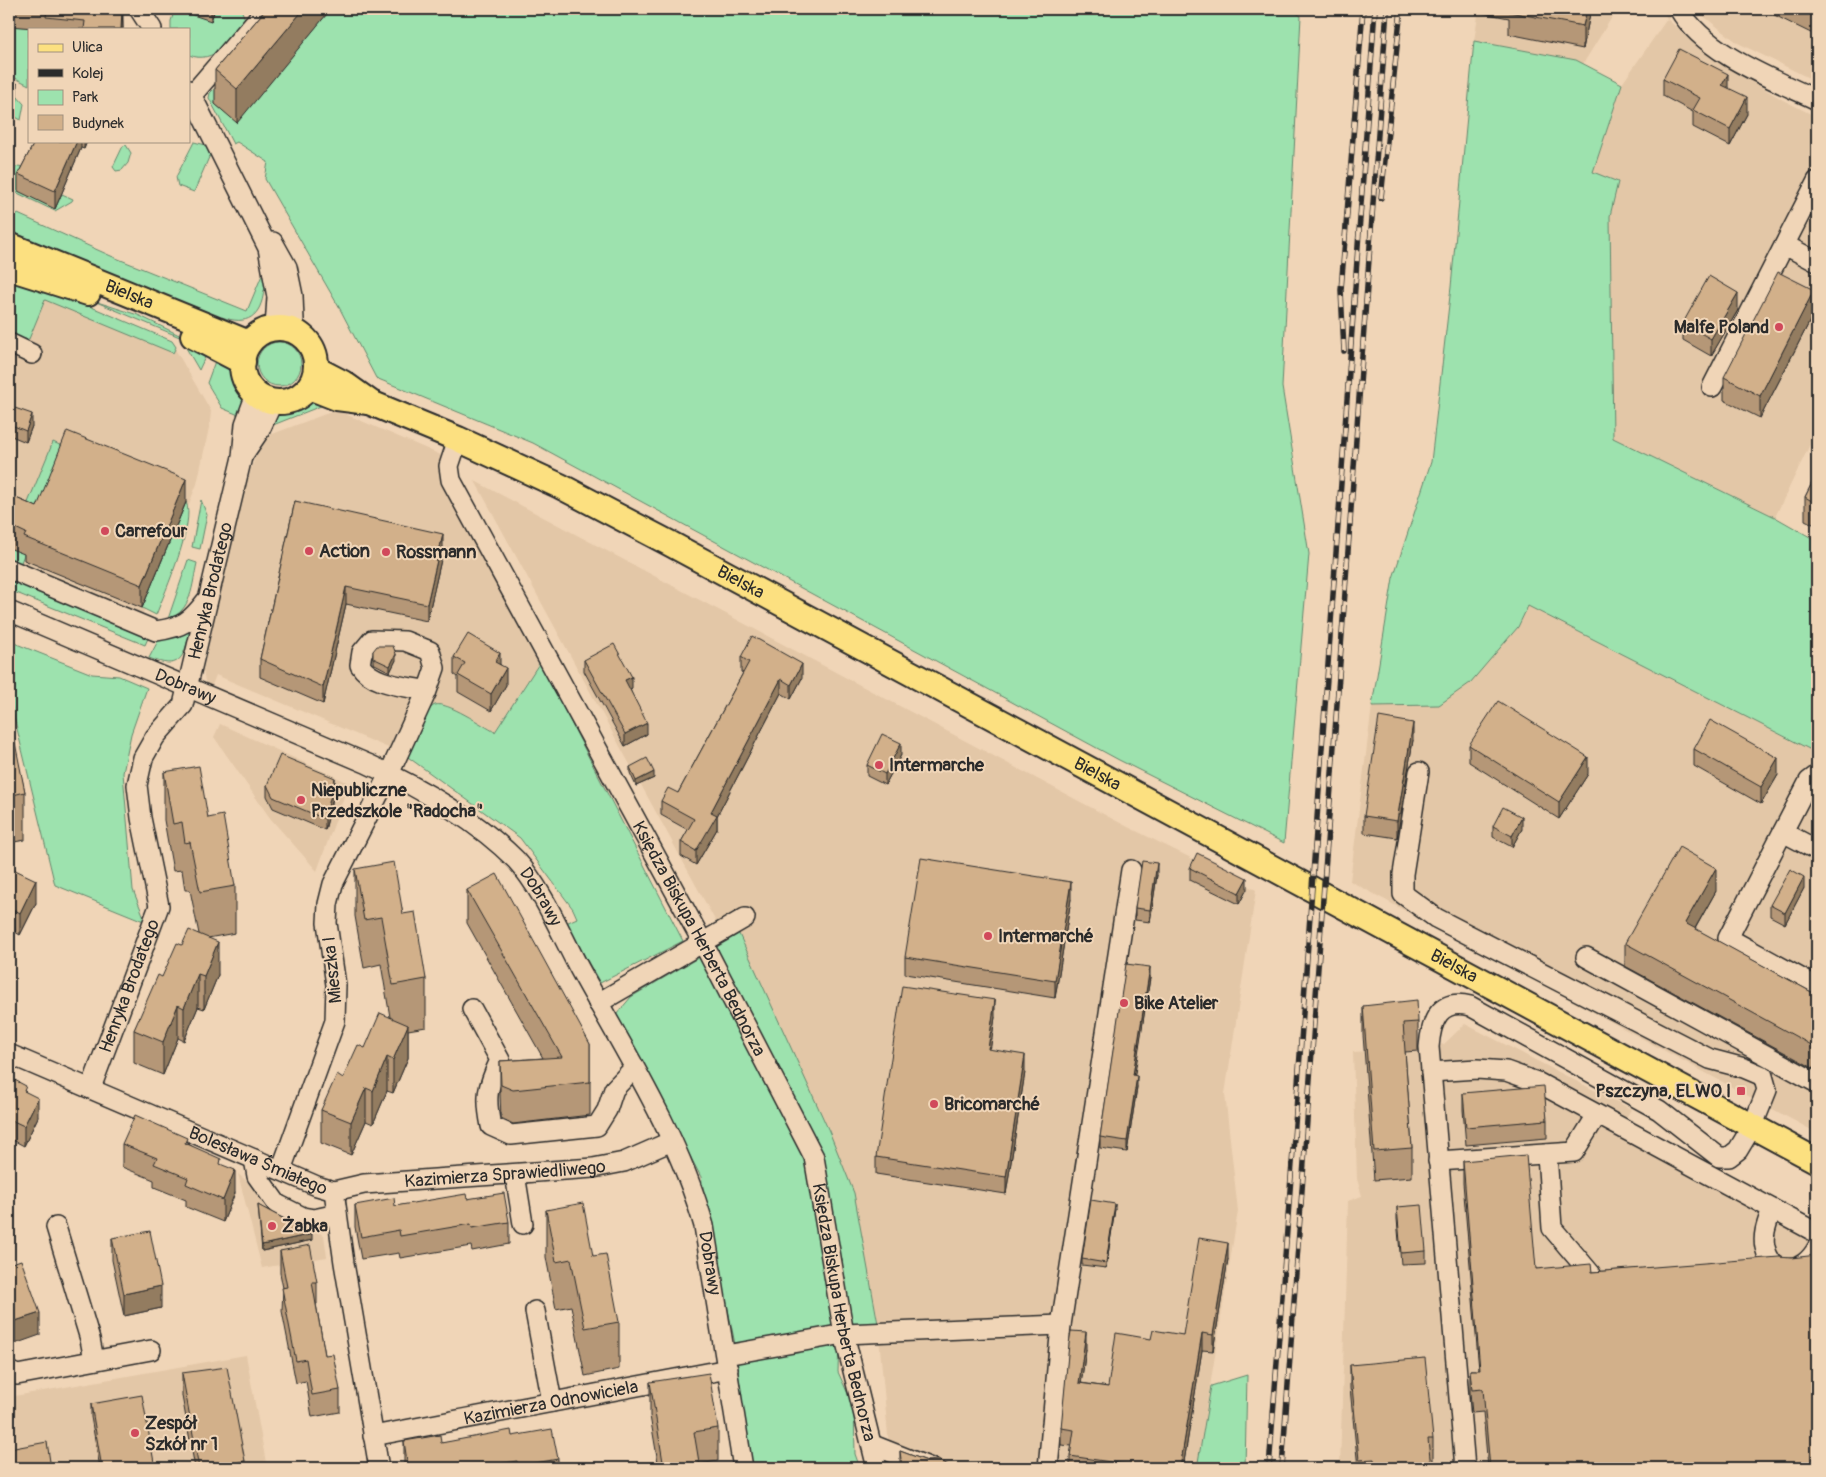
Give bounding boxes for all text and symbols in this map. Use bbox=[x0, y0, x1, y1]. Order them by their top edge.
legend bbox=[28, 28, 190, 142]
text: Ulica bbox=[72, 38, 103, 57]
text: Kolej bbox=[72, 64, 104, 83]
text: Park bbox=[72, 88, 99, 107]
text: Budynek bbox=[72, 114, 125, 133]
street label: Bielska bbox=[101, 274, 157, 315]
place label: Malfe Poland bbox=[1674, 316, 1769, 339]
marker: Malfe Poland bbox=[1773, 321, 1785, 333]
place label: Carrefour bbox=[115, 520, 188, 543]
street label: Henryka Brodatego bbox=[183, 520, 238, 662]
marker: Carrefour bbox=[99, 525, 111, 537]
place label: Action bbox=[319, 540, 370, 563]
place label: Rossmann bbox=[396, 541, 476, 564]
marker: Action bbox=[303, 545, 315, 557]
marker: Rossmann bbox=[380, 546, 392, 558]
street label: Bielska bbox=[713, 560, 768, 604]
street label: Dobrawy bbox=[151, 664, 220, 710]
street label: Bielska bbox=[1070, 752, 1125, 796]
place label: Intermarche bbox=[889, 754, 985, 777]
marker: Intermarche bbox=[873, 759, 885, 771]
place label: Niepubliczne Przedszkole "Radocha" bbox=[311, 779, 483, 823]
marker: Niepubliczne Przedszkole "Radocha" bbox=[295, 794, 307, 806]
street label: Księdza Biskupa Herberta Bednorza bbox=[627, 817, 771, 1060]
street label: Dobrawy bbox=[514, 863, 567, 930]
street label: Henryka Brodatego bbox=[94, 916, 165, 1056]
place label: Intermarché bbox=[998, 925, 1094, 948]
marker: Intermarché bbox=[982, 930, 994, 942]
street label: Mieszka I bbox=[318, 935, 347, 1005]
street label: Bielska bbox=[1426, 944, 1482, 988]
place label: Bike Atelier bbox=[1134, 992, 1219, 1015]
marker: Bike Atelier bbox=[1118, 997, 1130, 1009]
place label: Pszczyna, ELWO I bbox=[1595, 1080, 1731, 1103]
marker: Pszczyna, ELWO I bbox=[1735, 1085, 1747, 1097]
place label: Bricomarché bbox=[944, 1093, 1040, 1116]
marker: Bricomarché bbox=[928, 1098, 940, 1110]
street label: Bolesława Śmiałego bbox=[185, 1121, 330, 1200]
street label: Kazimierza Sprawiedliwego bbox=[404, 1155, 608, 1193]
street label: Księdza Biskupa Herberta Bednorza bbox=[807, 1181, 881, 1444]
place label: Żabka bbox=[282, 1215, 329, 1238]
marker: Żabka bbox=[266, 1220, 278, 1232]
street label: Dobrawy bbox=[693, 1230, 726, 1297]
street label: Kazimierza Odnowiciela bbox=[462, 1375, 640, 1431]
place label: Zespół Szkół nr 1 bbox=[145, 1412, 218, 1456]
marker: Zespół Szkół nr 1 bbox=[129, 1427, 141, 1439]

